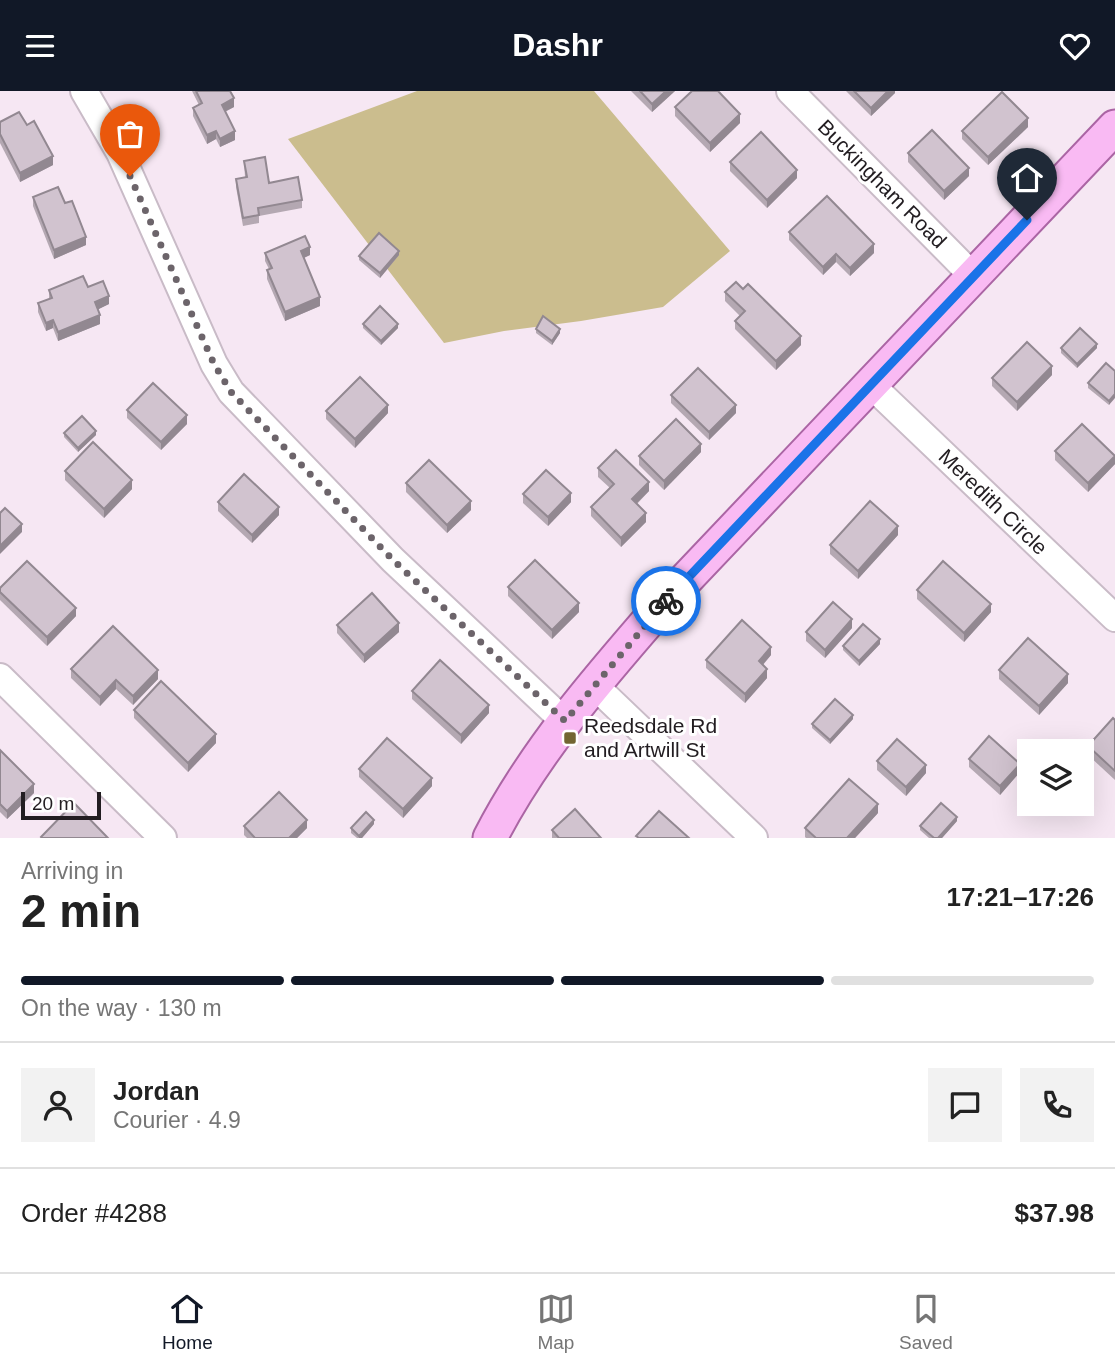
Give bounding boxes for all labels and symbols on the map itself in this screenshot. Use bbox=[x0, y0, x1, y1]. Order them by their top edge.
pin bbox=[100, 104, 160, 176]
street label: Buckingham Road bbox=[814, 115, 951, 252]
pin bbox=[997, 148, 1057, 220]
street label: Meredith Circle bbox=[935, 444, 1052, 559]
courier bbox=[631, 566, 701, 636]
place label: Reedsdale Rd and Artwill St bbox=[584, 714, 717, 761]
marker: Reedsdale Rd and Artwill St bbox=[562, 730, 578, 746]
scale bar bbox=[21, 789, 102, 821]

